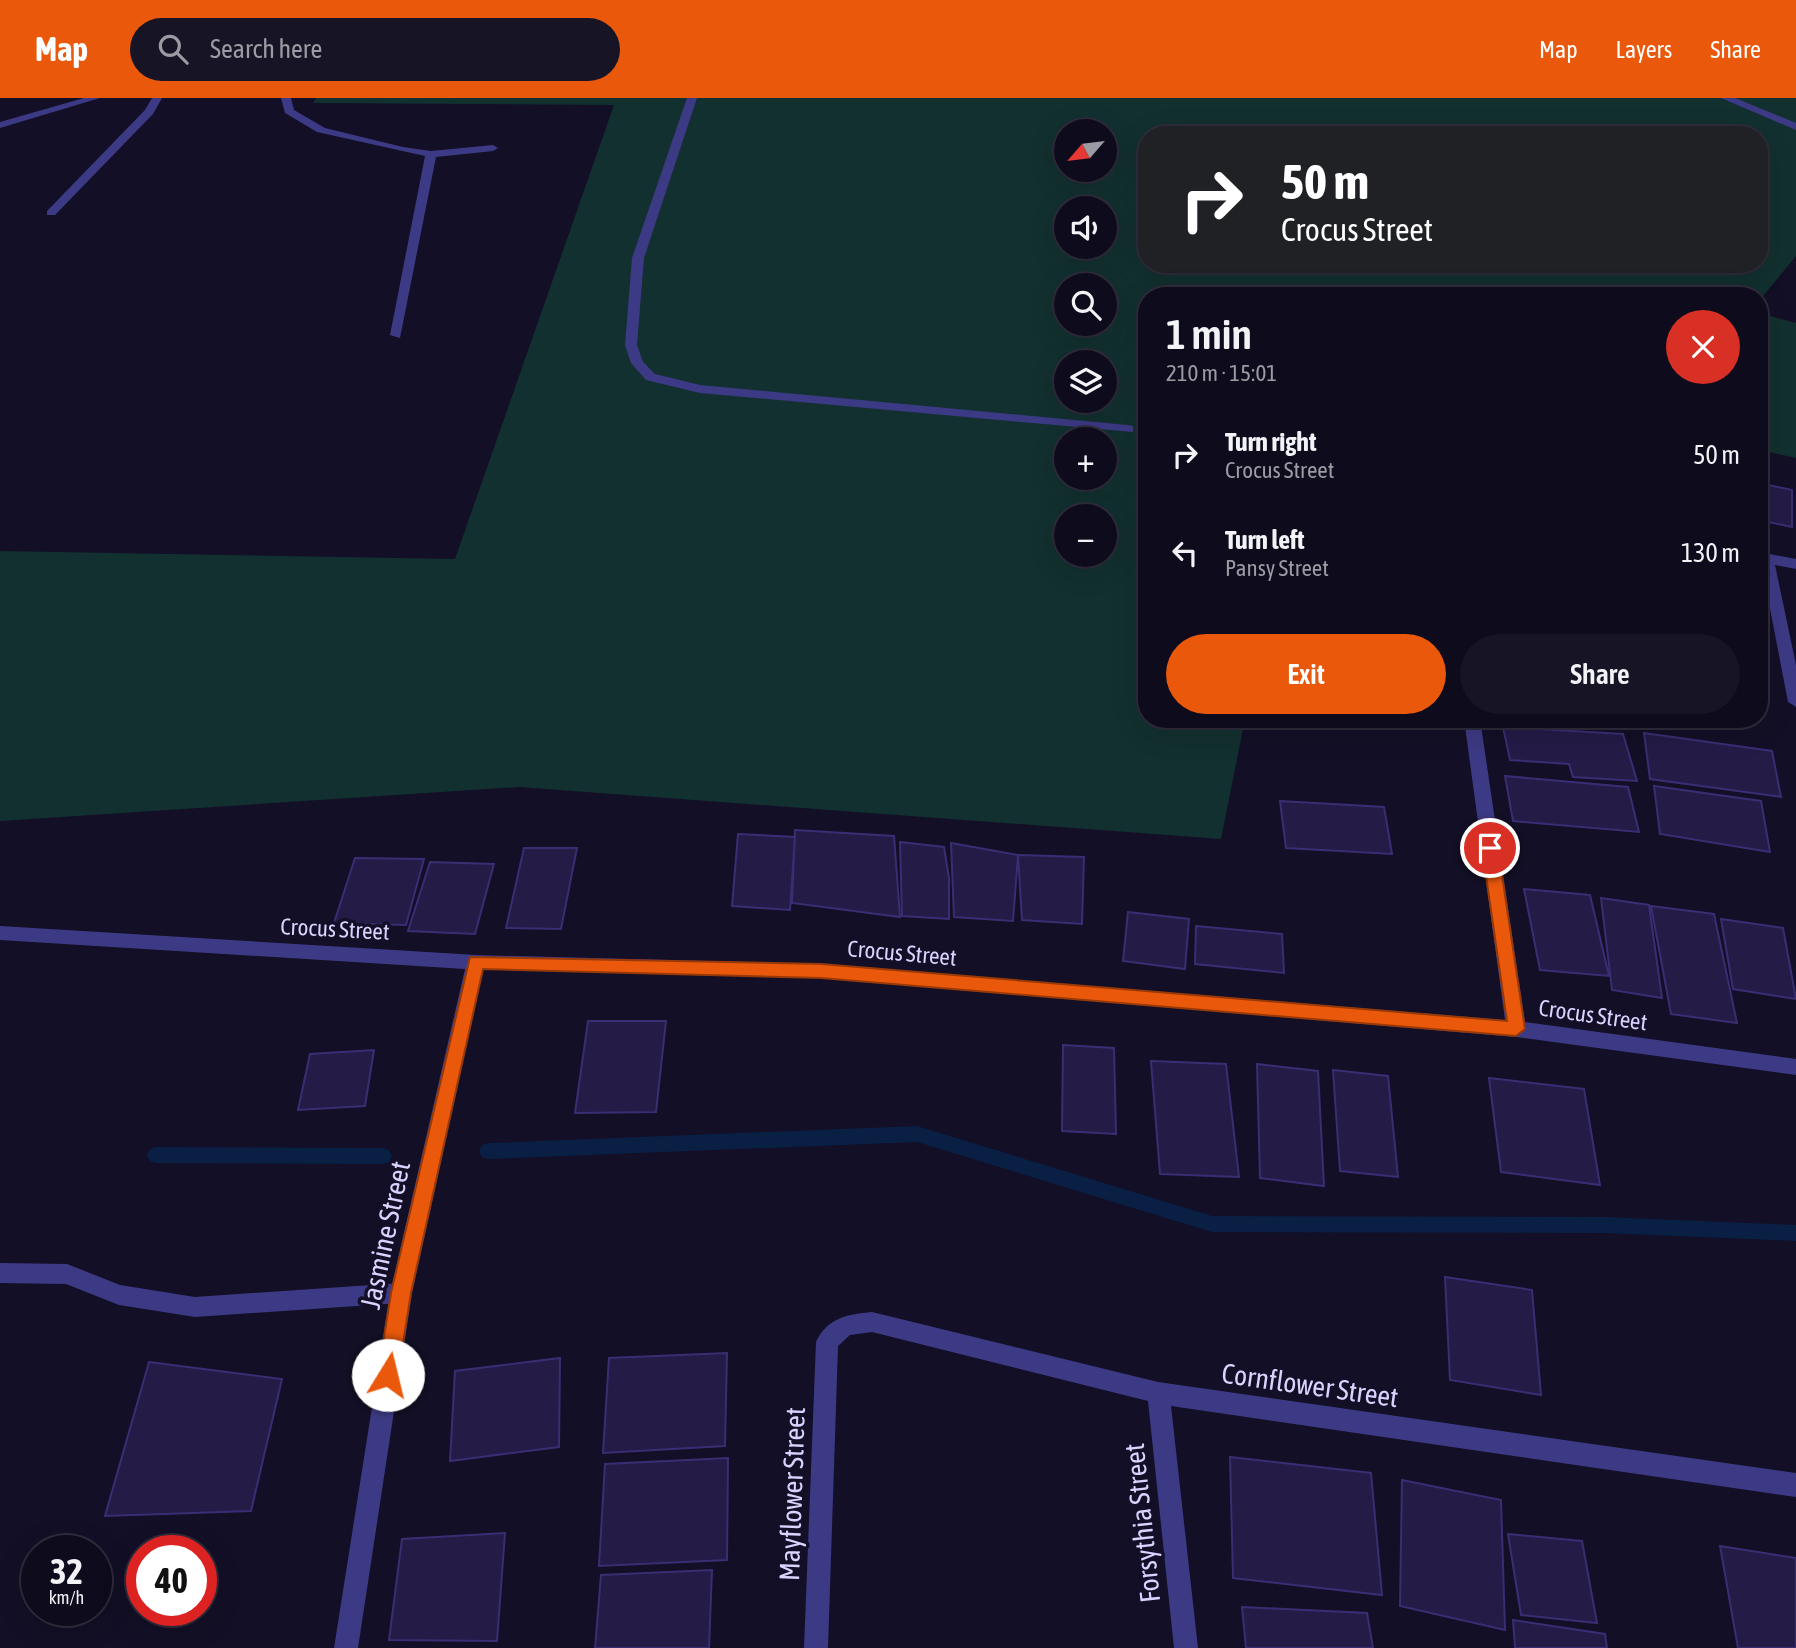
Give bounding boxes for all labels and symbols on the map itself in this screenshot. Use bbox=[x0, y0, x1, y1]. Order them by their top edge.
north arrow bbox=[1054, 119, 1116, 182]
pin bbox=[1460, 818, 1520, 878]
street label: Crocus Street bbox=[280, 913, 390, 945]
street label: Crocus Street bbox=[846, 935, 958, 971]
street label: Crocus Street bbox=[1537, 995, 1649, 1035]
street label: Jasmine Street bbox=[354, 1158, 416, 1312]
position arrow bbox=[351, 1338, 425, 1412]
street label: Cornflower Street bbox=[1220, 1357, 1400, 1413]
street label: Mayflower Street bbox=[773, 1407, 811, 1581]
street label: Forsythia Street bbox=[1118, 1442, 1166, 1604]
speed limit sign: 40 bbox=[126, 1535, 217, 1626]

